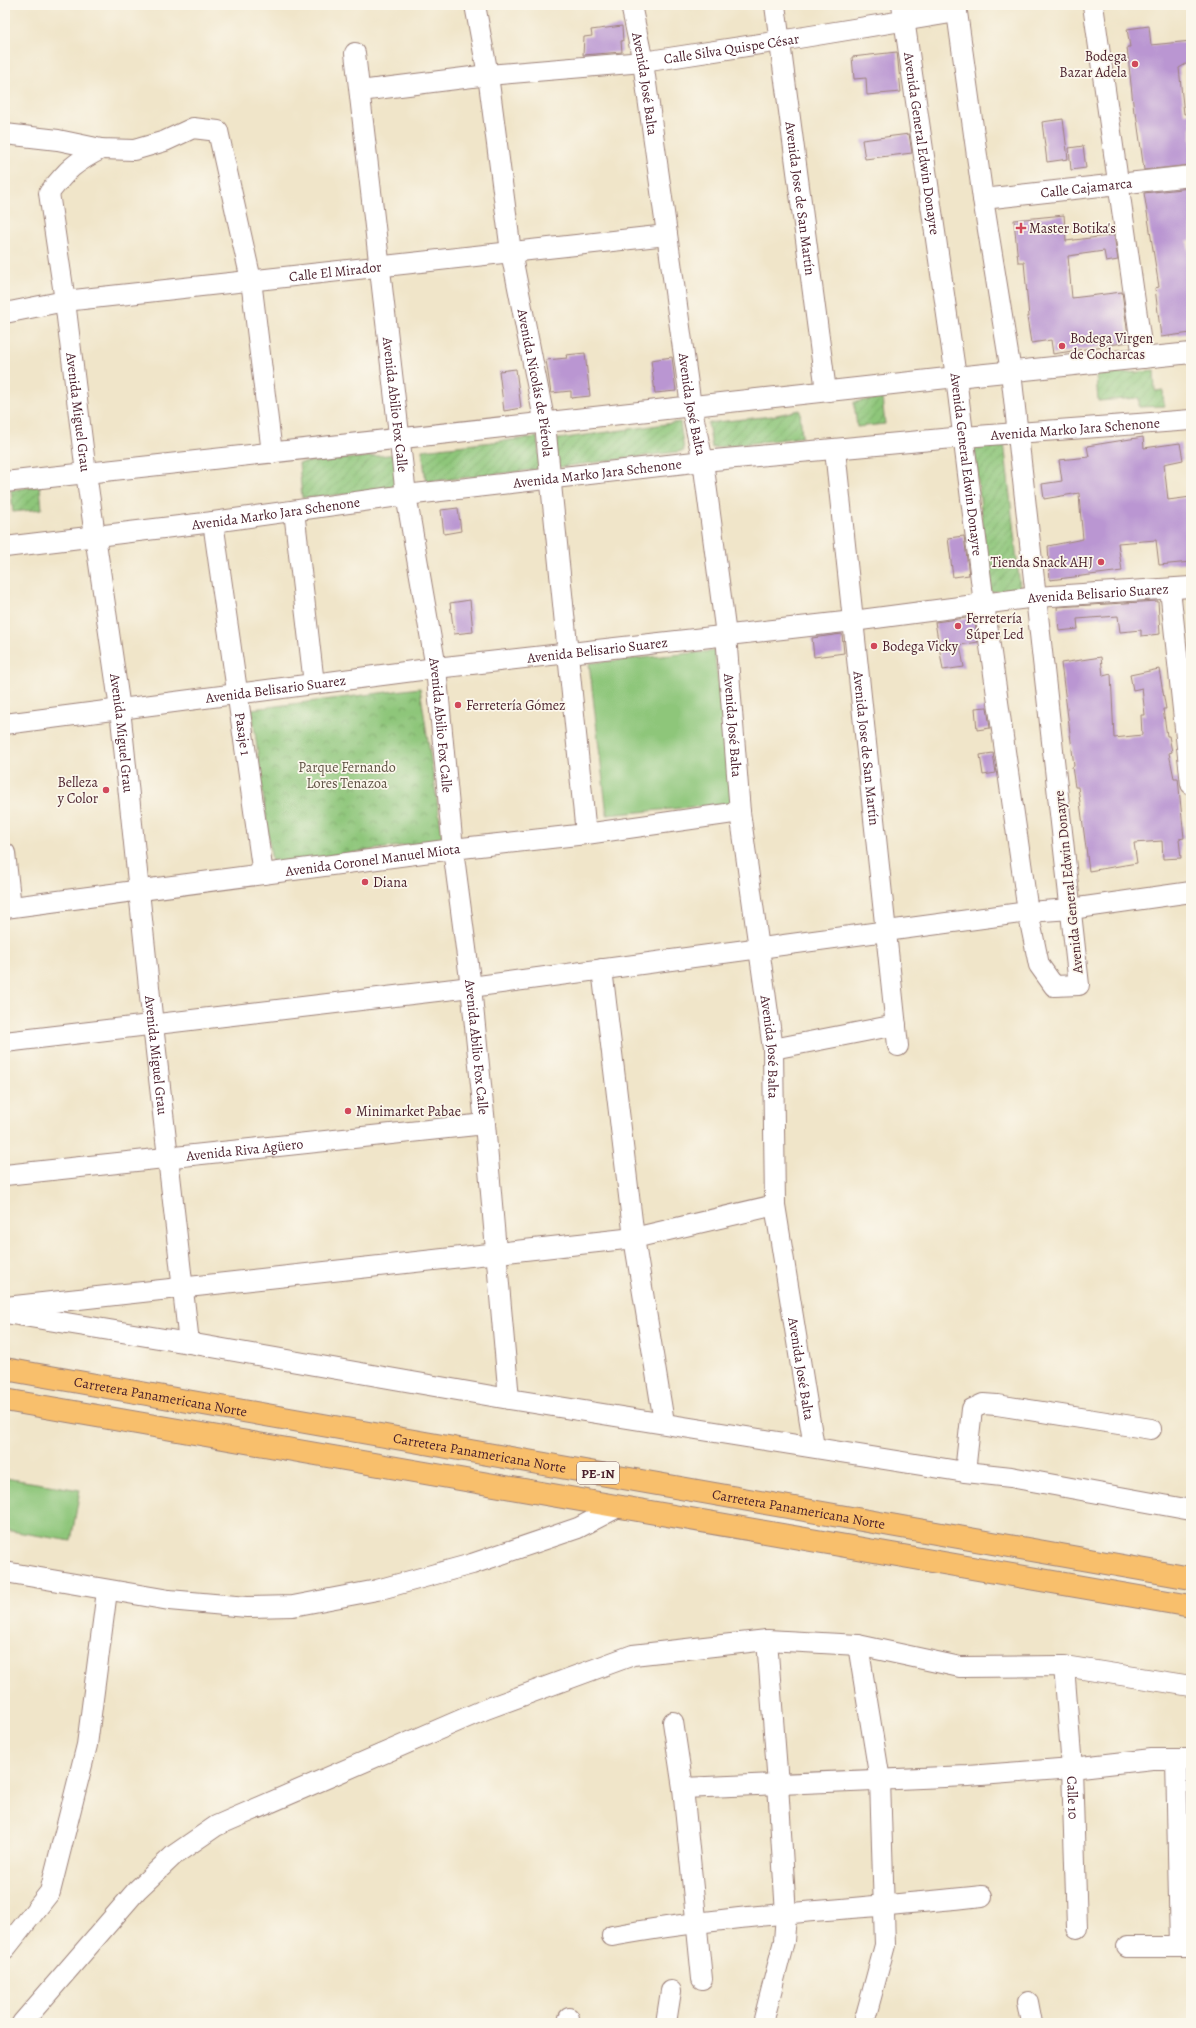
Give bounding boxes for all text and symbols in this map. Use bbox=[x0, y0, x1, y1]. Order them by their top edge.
street label: Calle Silva Quispe César bbox=[662, 29, 801, 69]
street label: Avenida José Balta bbox=[627, 30, 662, 137]
place label: Bodega Bazar Adela bbox=[1059, 47, 1127, 82]
street label: Avenida General Edwin Donayre bbox=[899, 50, 944, 236]
marker: Bodega Bazar Adela bbox=[1130, 59, 1140, 69]
street label: Avenida Jose de San Martín bbox=[780, 119, 820, 277]
street label: Calle Cajamarca bbox=[1040, 174, 1134, 203]
place label: Master Botika's bbox=[1029, 219, 1116, 238]
marker: Master Botika's bbox=[1016, 223, 1026, 233]
street label: Calle El Mirador bbox=[288, 257, 383, 286]
street label: Avenida Nicolás de Piérola bbox=[512, 306, 557, 458]
place label: Bodega Virgen de Cocharcas bbox=[1070, 329, 1154, 364]
street label: Avenida Abilio Fox Calle bbox=[378, 335, 412, 473]
marker: Bodega Virgen de Cocharcas bbox=[1057, 341, 1067, 351]
street label: Avenida Miguel Grau bbox=[61, 351, 95, 473]
street label: Avenida José Balta bbox=[674, 351, 711, 458]
street label: Avenida General Edwin Donayre bbox=[945, 371, 987, 557]
street label: Avenida Marko Jara Schenone bbox=[989, 413, 1161, 445]
street label: Avenida Marko Jara Schenone bbox=[511, 455, 683, 493]
street label: Avenida Marko Jara Schenone bbox=[190, 493, 361, 535]
place label: Tienda Snack AHJ bbox=[991, 553, 1093, 572]
marker: Tienda Snack AHJ bbox=[1096, 557, 1106, 567]
street label: Avenida Belisario Suarez bbox=[1025, 579, 1169, 608]
place label: Ferretería Súper Led bbox=[966, 609, 1024, 644]
marker: Ferretería Súper Led bbox=[953, 621, 963, 631]
street label: Avenida Belisario Suarez bbox=[525, 633, 669, 668]
place label: Bodega Vicky bbox=[882, 637, 959, 656]
marker: Bodega Vicky bbox=[869, 641, 879, 651]
street label: Avenida Abilio Fox Calle bbox=[424, 655, 457, 794]
street label: Avenida Jose de San Martín bbox=[848, 669, 884, 827]
street label: Avenida Miguel Grau bbox=[105, 671, 138, 794]
street label: Avenida Belisario Suarez bbox=[203, 671, 347, 708]
street label: Avenida José Balta bbox=[719, 672, 746, 778]
place label: Ferretería Gómez bbox=[466, 696, 566, 715]
marker: Ferretería Gómez bbox=[453, 700, 463, 710]
street label: Pasaje 1 bbox=[230, 711, 255, 757]
park label: Parque Fernando Lores Tenazoa bbox=[298, 758, 396, 793]
place label: Belleza y Color bbox=[57, 773, 99, 808]
marker: Belleza y Color bbox=[101, 785, 111, 795]
street label: Avenida General Edwin Donayre bbox=[1049, 789, 1088, 975]
street label: Avenida Coronel Manuel Miota bbox=[283, 839, 462, 881]
place label: Diana bbox=[373, 873, 408, 892]
marker: Diana bbox=[360, 877, 370, 887]
street label: Avenida Abilio Fox Calle bbox=[460, 977, 493, 1116]
street label: Avenida José Balta bbox=[755, 993, 783, 1099]
street label: Avenida Miguel Grau bbox=[140, 994, 172, 1116]
place label: Minimarket Pabae bbox=[356, 1102, 461, 1121]
marker: Minimarket Pabae bbox=[343, 1106, 353, 1116]
street label: Avenida Riva Agüero bbox=[184, 1134, 304, 1166]
street label: Avenida José Balta bbox=[783, 1315, 819, 1422]
street label: Carretera Panamericana Norte bbox=[72, 1372, 249, 1421]
street label: Carretera Panamericana Norte bbox=[392, 1429, 568, 1478]
road number: PE-1N bbox=[577, 1462, 619, 1484]
street label: Carretera Panamericana Norte bbox=[711, 1485, 887, 1534]
street label: Calle 10 bbox=[1062, 1776, 1083, 1820]

